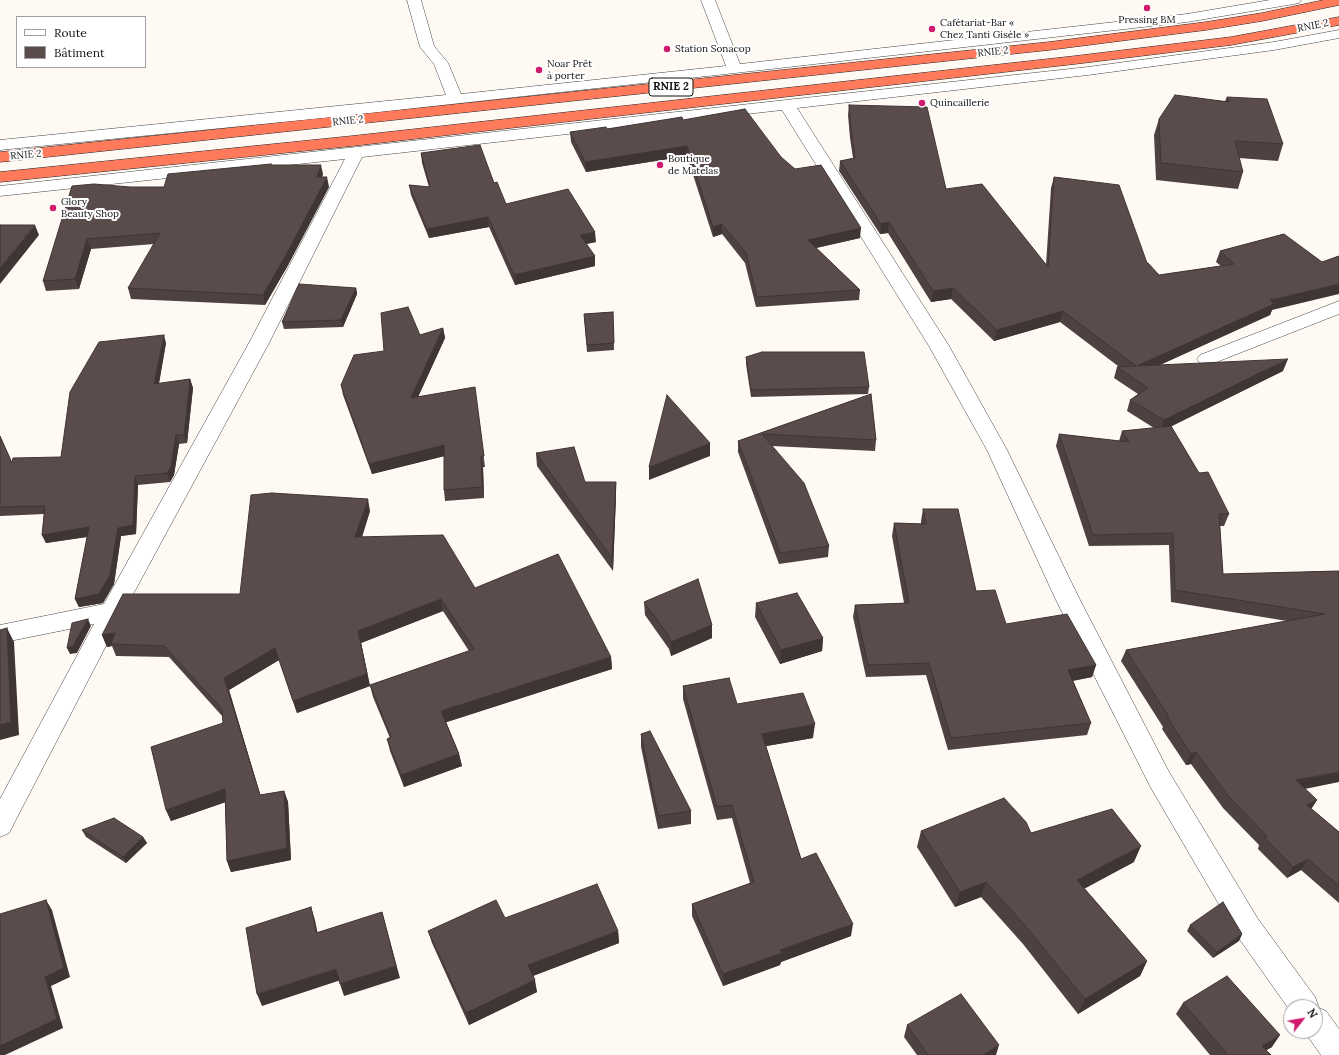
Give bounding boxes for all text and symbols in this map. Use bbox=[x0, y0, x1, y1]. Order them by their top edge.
marker: Pressing BM bbox=[1142, 3, 1152, 13]
place label: Pressing BM bbox=[1118, 14, 1176, 26]
legend bbox=[16, 16, 146, 68]
place label: Cafétariat-Bar « Chez Tanti Gisèle » bbox=[940, 17, 1029, 40]
street label: RNIE 2 bbox=[1296, 17, 1330, 35]
marker: Cafétariat-Bar « Chez Tanti Gisèle » bbox=[927, 24, 937, 34]
text: Route bbox=[54, 25, 87, 40]
place label: Station Sonacop bbox=[675, 43, 751, 55]
marker: Station Sonacop bbox=[662, 44, 672, 54]
street label: RNIE 2 bbox=[977, 44, 1009, 60]
text: Bâtiment bbox=[54, 45, 105, 60]
place label: Noar Prêt à porter bbox=[547, 58, 592, 82]
marker: Noar Prêt à porter bbox=[534, 65, 544, 75]
road number: RNIE 2 bbox=[649, 78, 693, 96]
place label: Quincaillerie bbox=[930, 97, 989, 109]
marker: Quincaillerie bbox=[917, 98, 927, 108]
street label: RNIE 2 bbox=[332, 113, 364, 129]
street label: RNIE 2 bbox=[10, 148, 42, 162]
place label: Boutique de Matelas bbox=[668, 153, 718, 176]
marker: Boutique de Matelas bbox=[655, 160, 665, 170]
place label: Glory Beauty Shop bbox=[61, 196, 119, 220]
marker: Glory Beauty Shop bbox=[48, 203, 58, 213]
north arrow bbox=[1283, 999, 1323, 1039]
text: N bbox=[1304, 1006, 1321, 1021]

